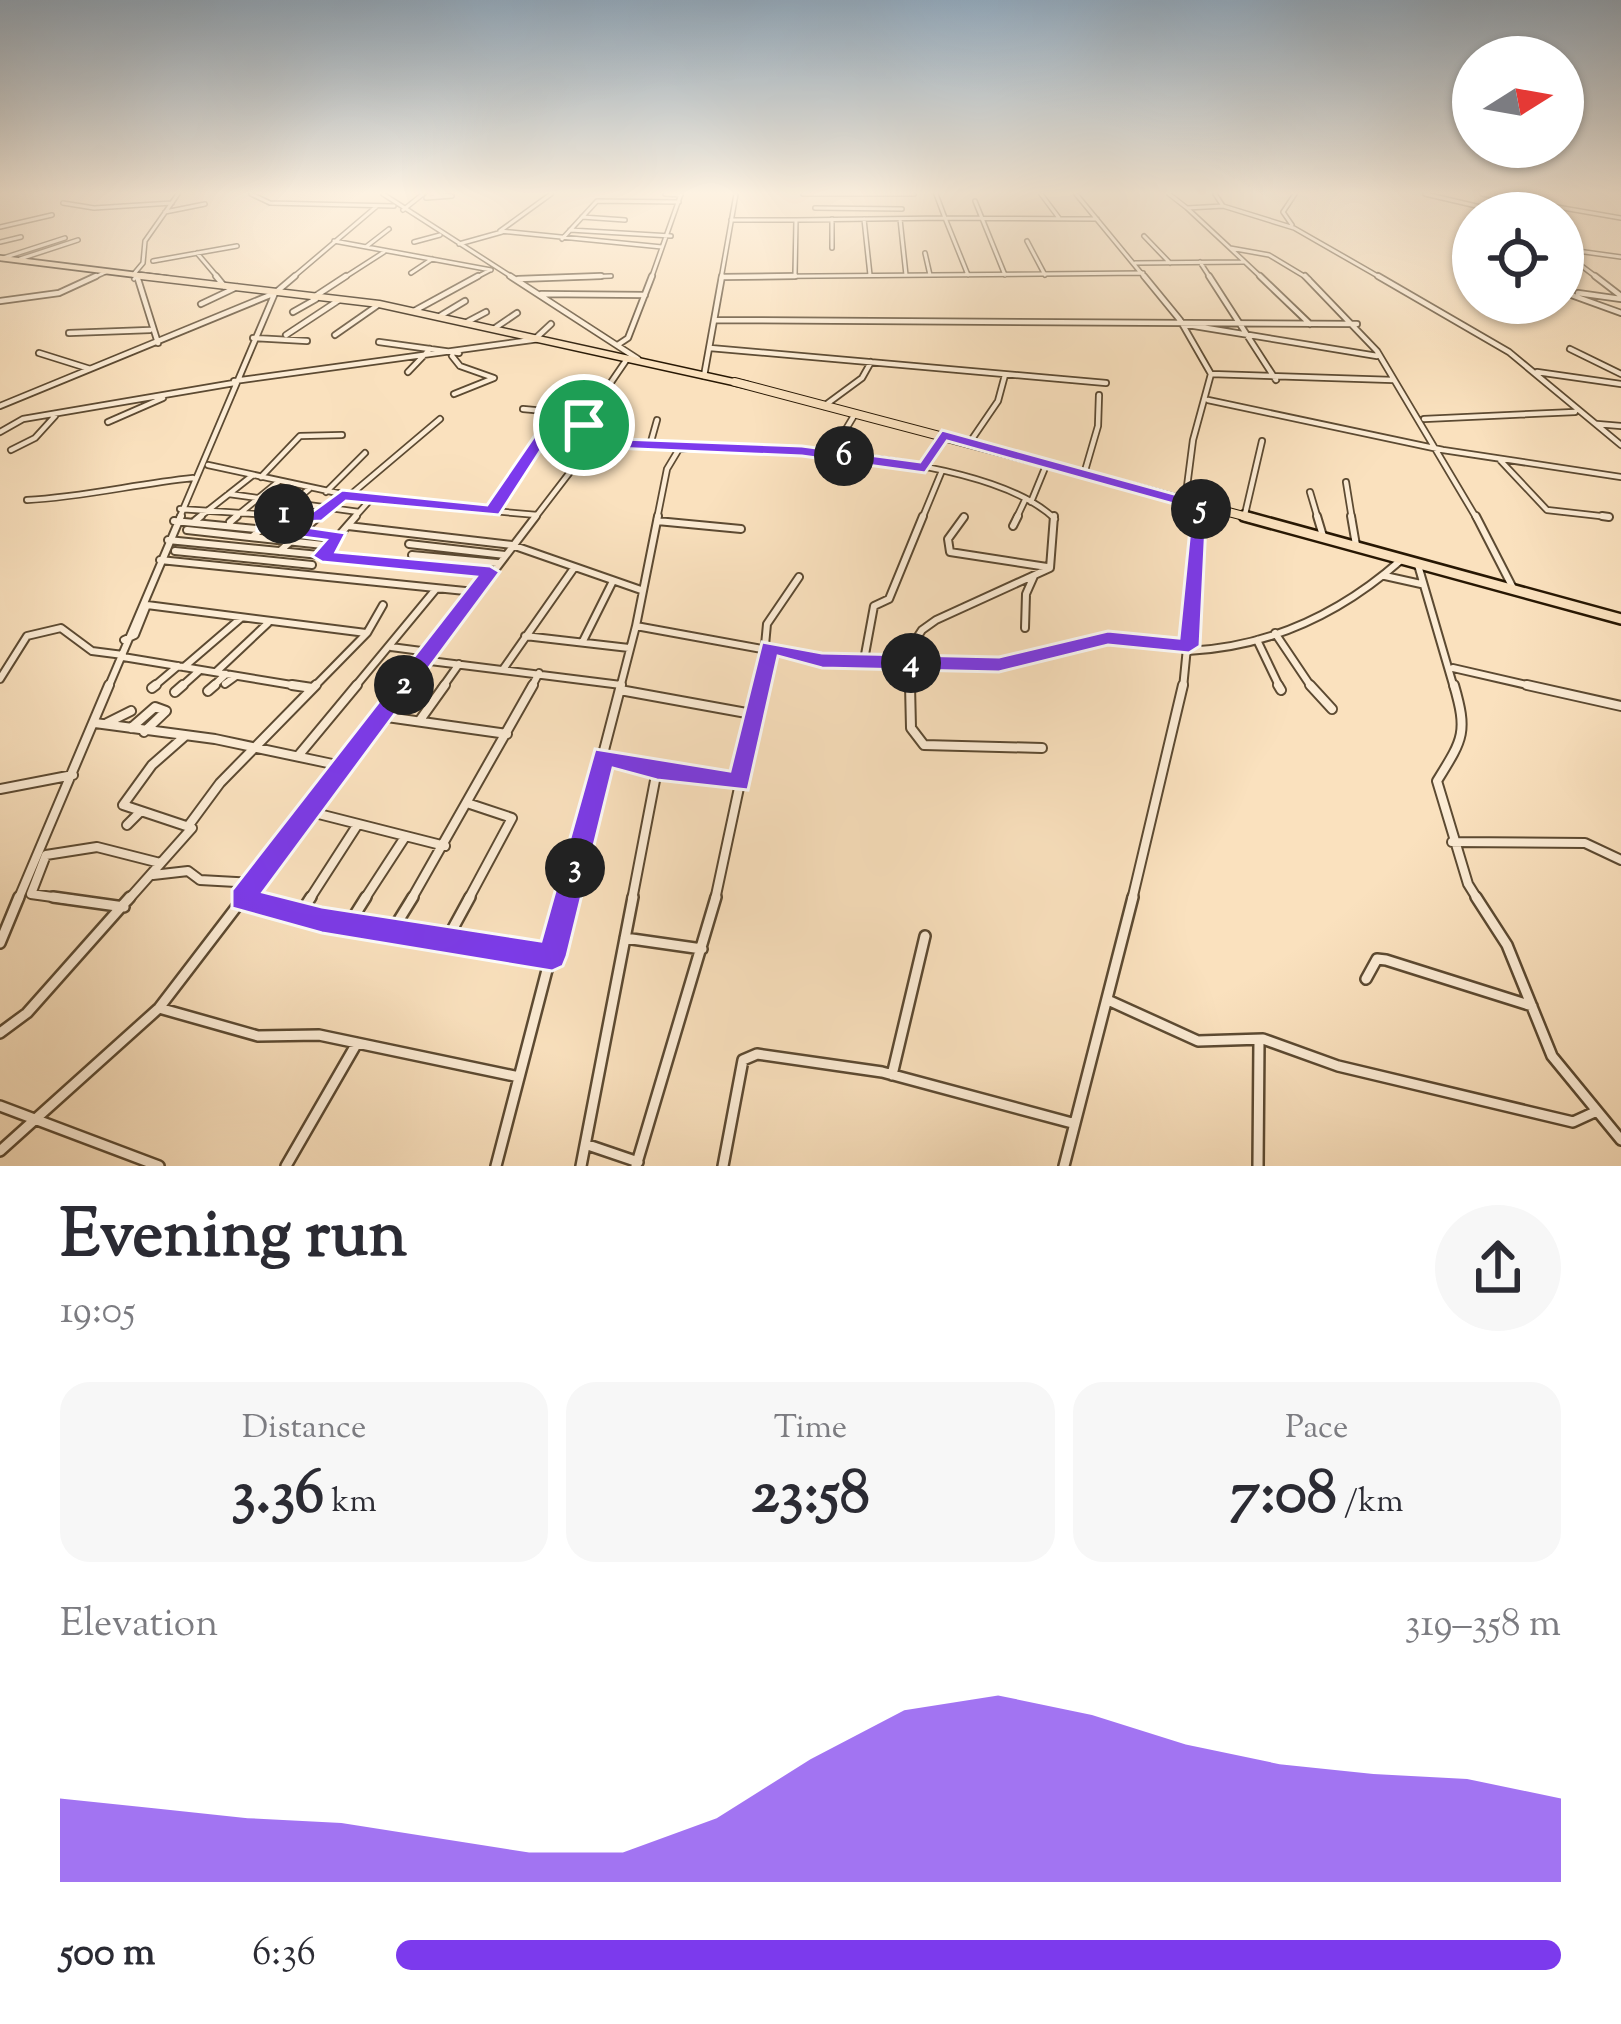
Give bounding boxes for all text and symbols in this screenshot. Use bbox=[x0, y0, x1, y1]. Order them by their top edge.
north arrow bbox=[1452, 36, 1584, 168]
map controls bbox=[1452, 36, 1584, 324]
button: locate bbox=[1452, 192, 1584, 324]
pin bbox=[533, 374, 635, 476]
icon: arrive bbox=[551, 392, 617, 458]
pin: 6 bbox=[814, 426, 874, 486]
text: 6 bbox=[836, 432, 852, 480]
pin: 5 bbox=[1171, 479, 1231, 539]
pin: 1 bbox=[254, 484, 314, 544]
text: 5 bbox=[1195, 485, 1207, 533]
text: 1 bbox=[278, 490, 290, 538]
pin: 4 bbox=[881, 633, 941, 693]
text: 4 bbox=[903, 639, 919, 687]
pin: 2 bbox=[374, 655, 434, 715]
text: 2 bbox=[396, 661, 412, 709]
pin: 3 bbox=[545, 838, 605, 898]
text: 3 bbox=[568, 844, 582, 892]
text: Evening run bbox=[60, 1192, 407, 1287]
button: share bbox=[1435, 1205, 1561, 1331]
text: 19:05 bbox=[60, 1285, 136, 1341]
text: Distance bbox=[242, 1405, 366, 1453]
text: Time bbox=[774, 1405, 847, 1453]
text: Pace bbox=[1285, 1405, 1348, 1453]
text: 3.36 bbox=[232, 1453, 324, 1540]
text: 23:58 bbox=[751, 1453, 870, 1540]
text: 7:08 bbox=[1230, 1453, 1337, 1540]
text: km bbox=[324, 1479, 377, 1527]
text: /km bbox=[1337, 1479, 1404, 1527]
text: Elevation bbox=[60, 1598, 218, 1654]
text: 319–358 m bbox=[1405, 1598, 1561, 1654]
text: 500 m bbox=[60, 1927, 155, 1983]
text: 6:36 bbox=[252, 1927, 316, 1983]

